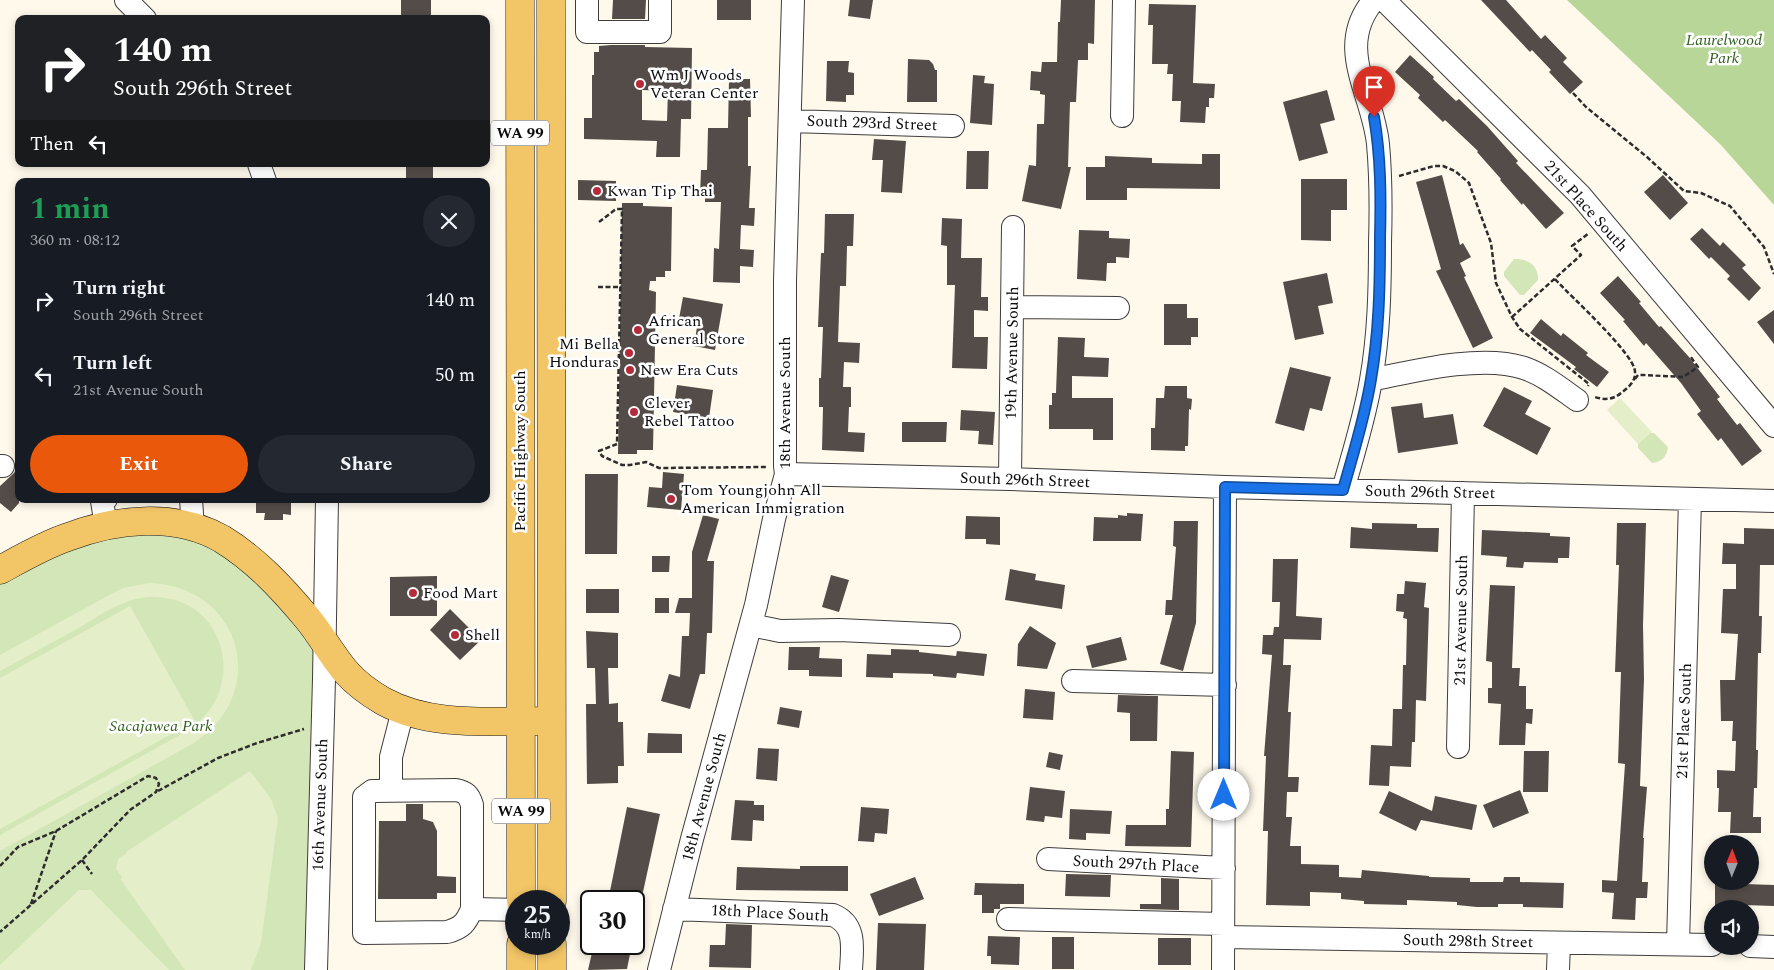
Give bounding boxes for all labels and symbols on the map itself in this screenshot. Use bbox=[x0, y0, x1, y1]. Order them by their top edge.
park label: Laurelwood Park bbox=[1686, 28, 1762, 70]
place label: Wm J Woods Veteran Center bbox=[650, 63, 758, 105]
pin bbox=[1353, 66, 1395, 117]
marker: Wm J Woods Veteran Center bbox=[634, 78, 646, 90]
street label: South 293rd Street bbox=[806, 109, 938, 137]
road number: WA 99 bbox=[491, 120, 549, 146]
street label: 21st Place South bbox=[1538, 155, 1634, 257]
place label: Kwan Tip Thai bbox=[607, 179, 713, 203]
marker: Kwan Tip Thai bbox=[591, 185, 603, 197]
street label: 19th Avenue South bbox=[999, 286, 1025, 420]
place label: African General Store bbox=[648, 309, 745, 351]
marker: African General Store bbox=[632, 324, 644, 336]
place label: Mi Bella Honduras bbox=[549, 332, 619, 374]
street label: 18th Avenue South bbox=[773, 336, 797, 470]
marker: Mi Bella Honduras bbox=[623, 347, 635, 359]
place label: New Era Cuts bbox=[640, 358, 739, 382]
marker: New Era Cuts bbox=[624, 364, 636, 376]
street label: Pacific Highway South bbox=[508, 370, 532, 532]
place label: Clever Rebel Tattoo bbox=[644, 391, 734, 433]
marker: Clever Rebel Tattoo bbox=[628, 406, 640, 418]
street label: South 296th Street bbox=[959, 466, 1091, 494]
place label: Tom Youngjohn All American Immigration bbox=[681, 478, 845, 520]
street label: South 296th Street bbox=[1365, 479, 1496, 505]
marker: Tom Youngjohn All American Immigration bbox=[665, 493, 677, 505]
street label: 21st Avenue South bbox=[1448, 554, 1474, 686]
place label: Food Mart bbox=[423, 581, 498, 605]
marker: Food Mart bbox=[407, 587, 419, 599]
place label: Shell bbox=[465, 623, 500, 647]
marker: Shell bbox=[449, 629, 461, 641]
street label: 21st Place South bbox=[1670, 663, 1698, 779]
park label: Sacajawea Park bbox=[110, 714, 213, 738]
street label: 18th Avenue South bbox=[675, 730, 733, 864]
street label: 16th Avenue South bbox=[306, 738, 334, 872]
position arrow bbox=[1197, 768, 1249, 820]
road number: WA 99 bbox=[492, 798, 550, 824]
north arrow bbox=[1704, 835, 1759, 890]
street label: South 297th Place bbox=[1072, 849, 1200, 879]
speed limit sign: 30 bbox=[580, 890, 645, 955]
street label: 18th Place South bbox=[710, 898, 830, 928]
street label: South 298th Street bbox=[1403, 928, 1534, 954]

